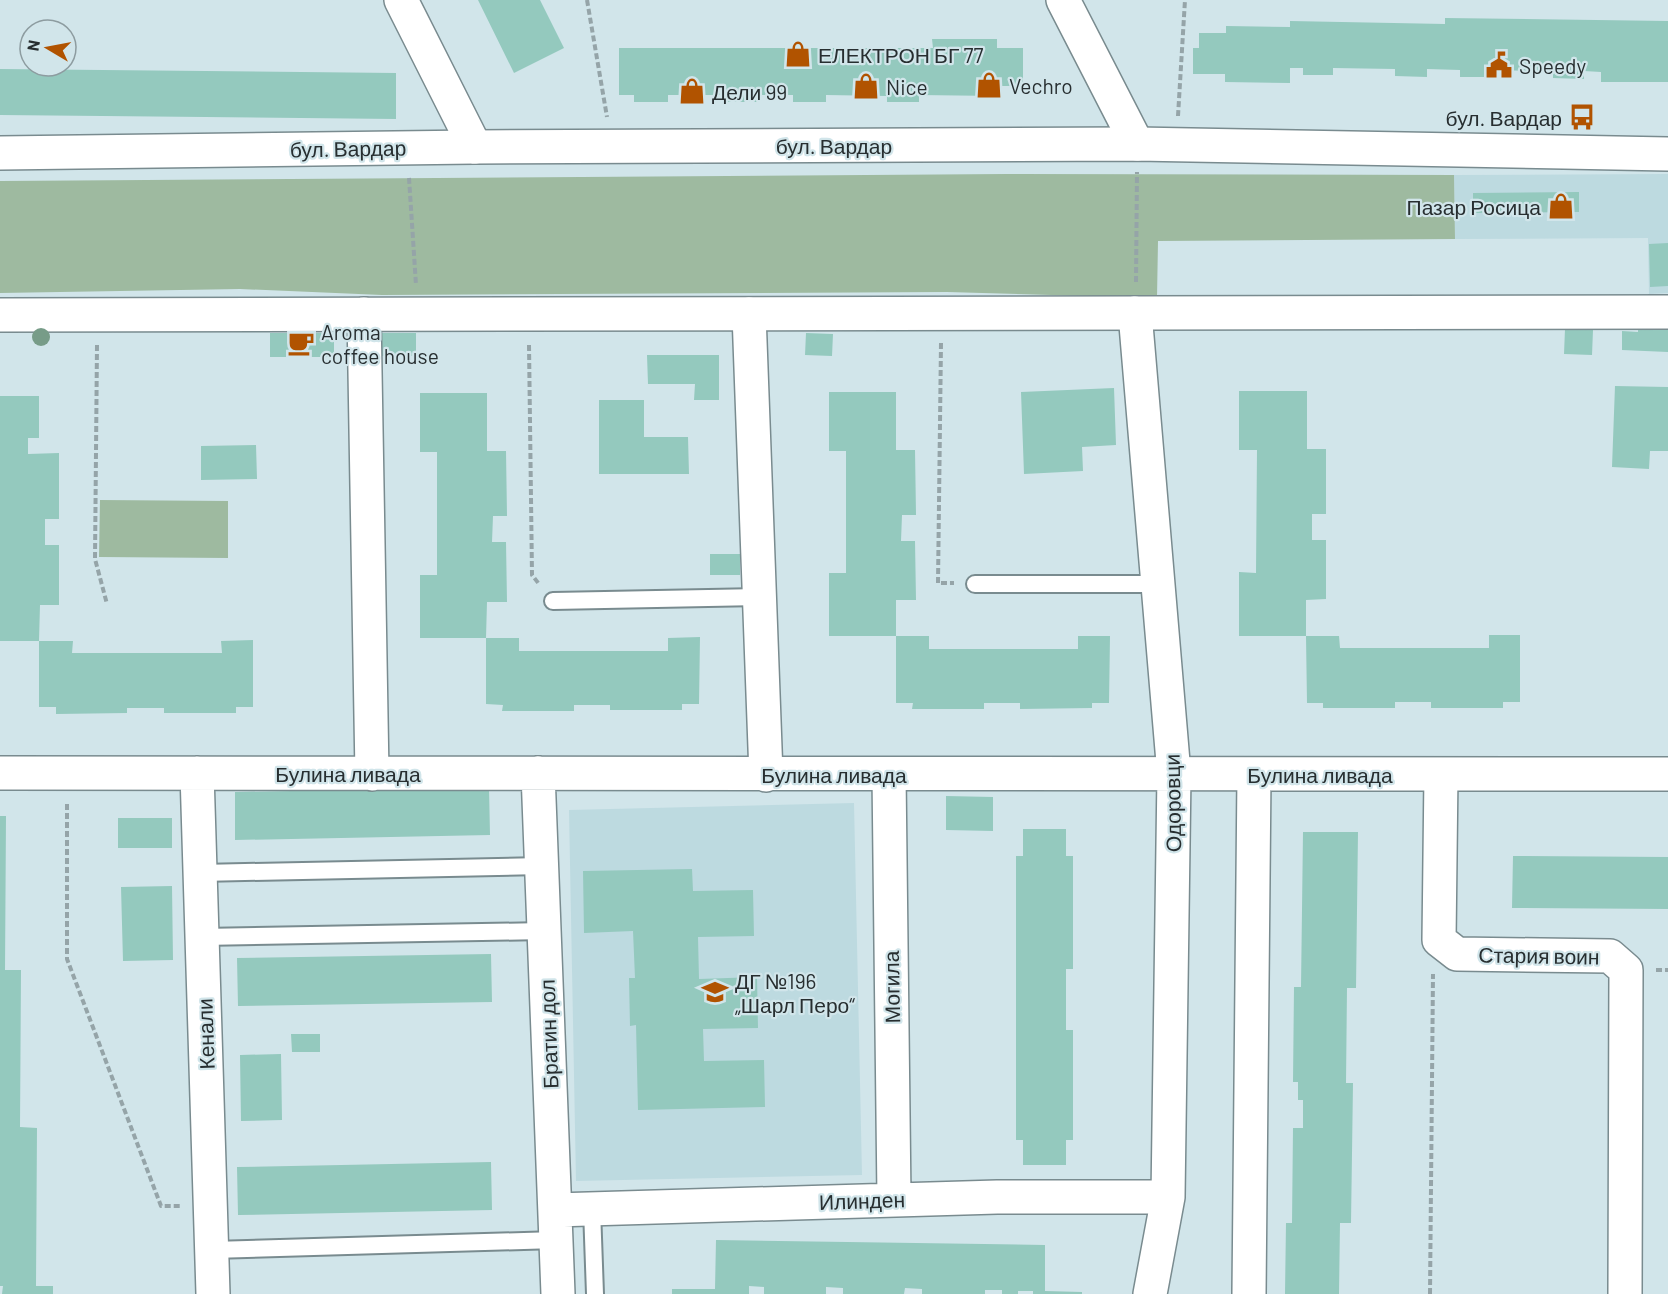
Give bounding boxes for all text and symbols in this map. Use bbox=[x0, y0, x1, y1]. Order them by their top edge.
north arrow bbox=[18, 18, 78, 78]
text: N bbox=[22, 38, 43, 52]
shop icon: ЕЛЕКТРОН БГ 77 bbox=[783, 39, 813, 69]
place label: ЕЛЕКТРОН БГ 77 bbox=[818, 42, 983, 67]
public building icon: Speedy bbox=[1484, 50, 1514, 80]
place label: Speedy bbox=[1519, 53, 1587, 78]
shop icon: Vechro bbox=[974, 70, 1004, 100]
shop icon: Nice bbox=[851, 71, 881, 101]
place label: Vechro bbox=[1009, 73, 1073, 98]
place label: Nice bbox=[886, 74, 928, 99]
shop icon: Дели 99 bbox=[677, 76, 707, 106]
place label: Дели 99 bbox=[712, 79, 787, 104]
bus stop icon: бул. Вардар bbox=[1567, 102, 1597, 132]
place label: бул. Вардар bbox=[1446, 105, 1562, 130]
street label: бул. Вардар bbox=[776, 133, 892, 158]
street label: бул. Вардар bbox=[290, 134, 406, 162]
shop icon: Пазар Росица bbox=[1546, 191, 1576, 221]
place label: Пазар Росица bbox=[1407, 194, 1541, 219]
place label: Aroma coffee house bbox=[321, 319, 439, 368]
cafe icon: Aroma coffee house bbox=[286, 328, 316, 358]
street label: Одоровци bbox=[1159, 754, 1185, 852]
street label: Булина ливада bbox=[275, 761, 421, 786]
street label: Булина ливада bbox=[761, 762, 907, 787]
street label: Булина ливада bbox=[1247, 762, 1393, 787]
street label: Стария воин bbox=[1478, 941, 1600, 969]
street label: Могила bbox=[878, 950, 904, 1024]
place label: ДГ №196 „Шарл Перо“ bbox=[735, 968, 855, 1017]
school or university icon: ДГ №196 „Шарл Перо“ bbox=[700, 977, 730, 1007]
street label: Братин дол bbox=[534, 979, 562, 1089]
street label: Кенали bbox=[191, 998, 219, 1070]
street label: Илинден bbox=[818, 1186, 906, 1214]

